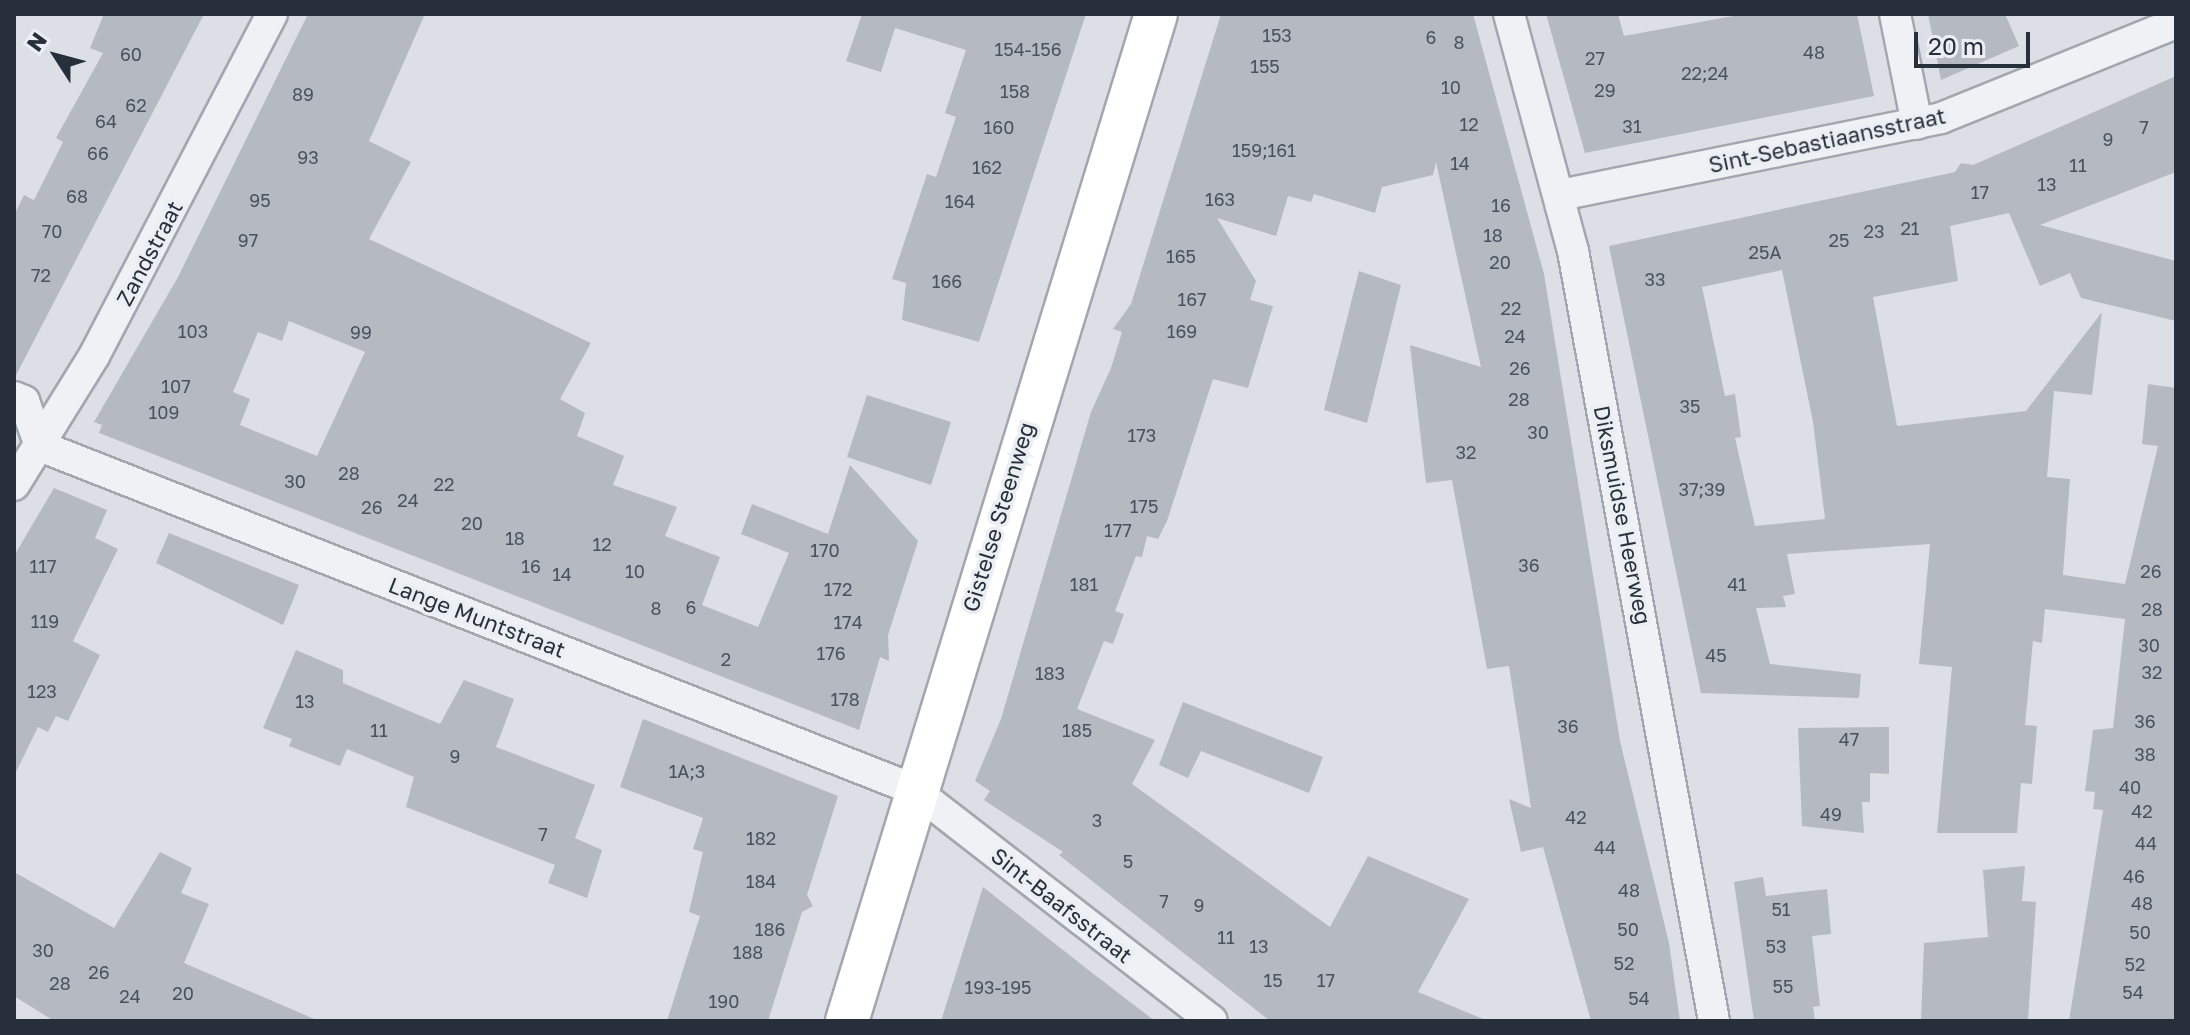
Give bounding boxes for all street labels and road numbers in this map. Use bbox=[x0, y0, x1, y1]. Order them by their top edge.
street label: Sint-Sebastiaansstraat bbox=[1706, 102, 1948, 178]
street label: Zandstraat bbox=[110, 196, 188, 310]
street label: Diksmuidse Heerweg bbox=[1589, 403, 1657, 627]
street label: Gistelse Steenweg bbox=[957, 419, 1039, 615]
street label: Lange Muntstraat bbox=[385, 571, 569, 663]
street label: Sint-Baafsstraat bbox=[986, 842, 1138, 968]

